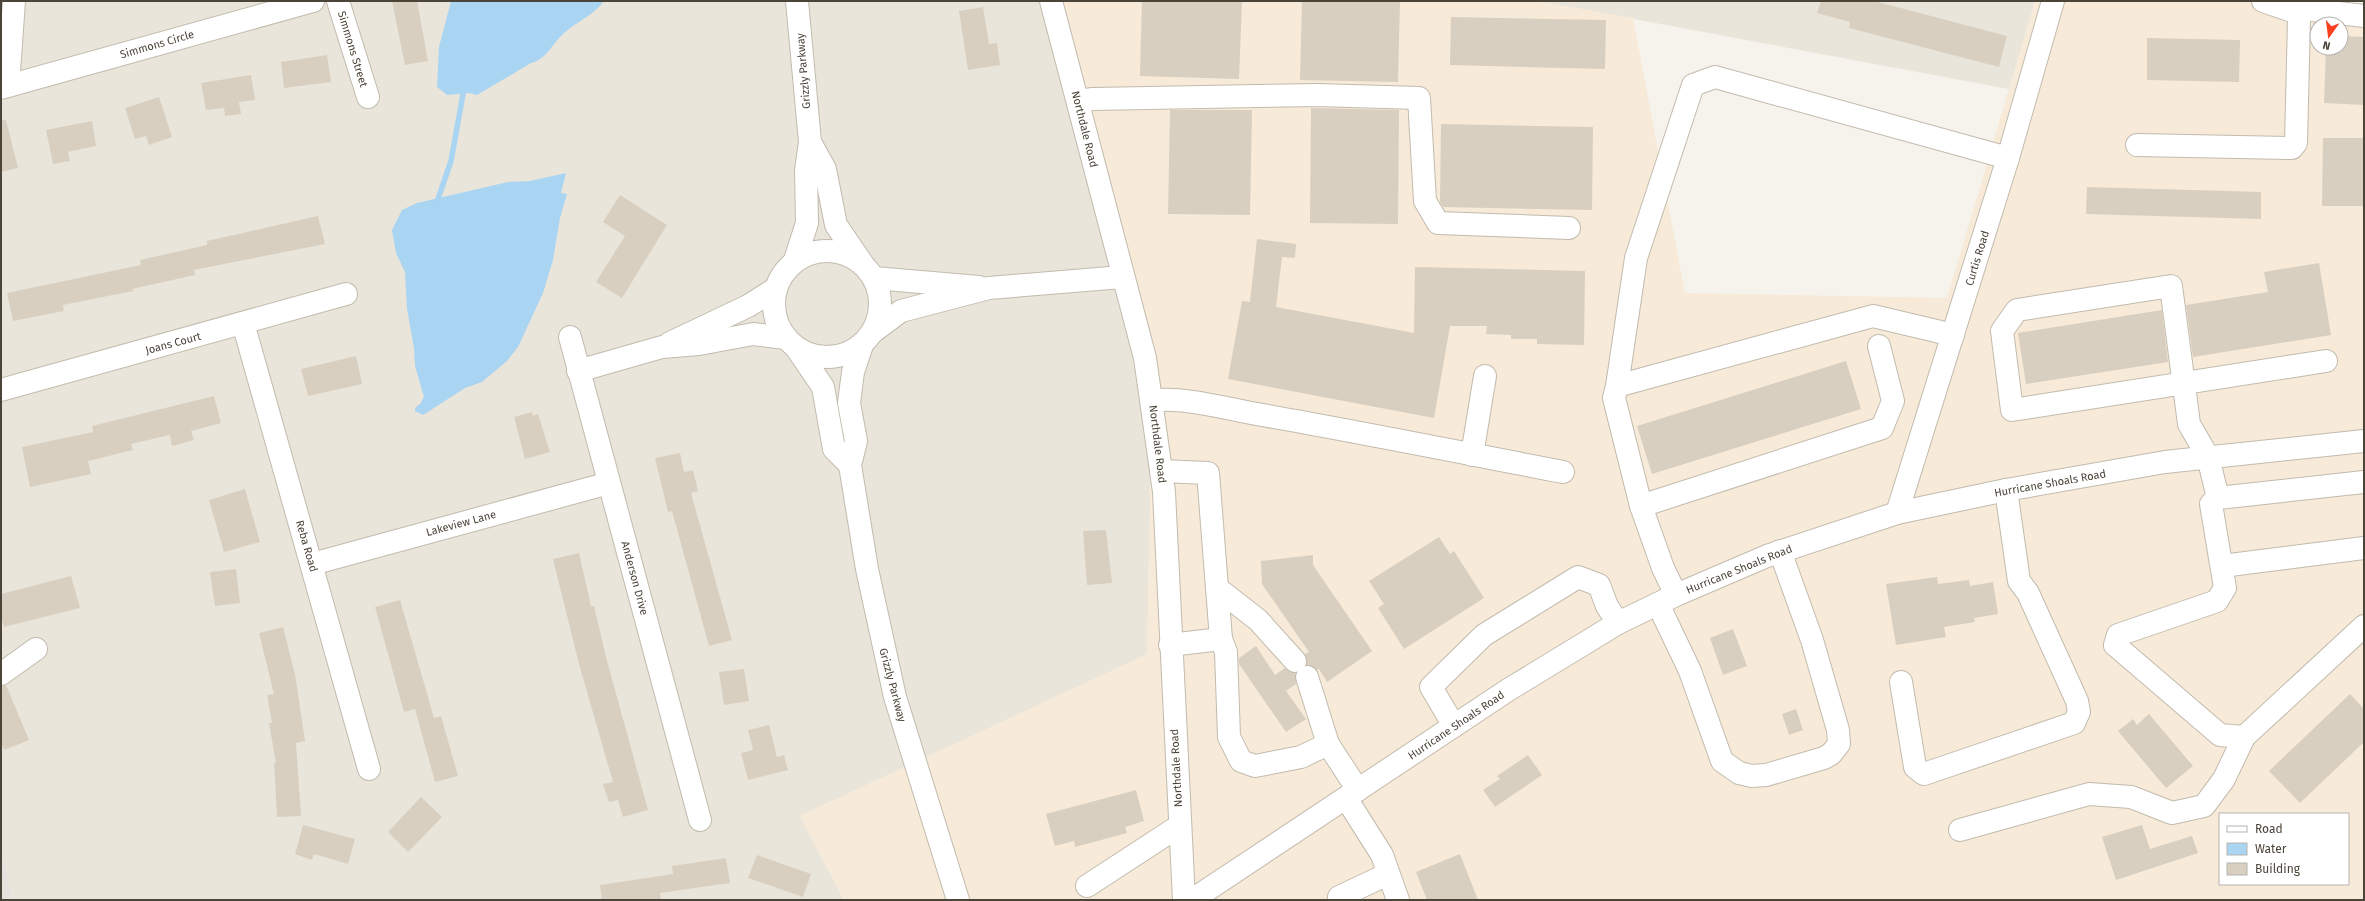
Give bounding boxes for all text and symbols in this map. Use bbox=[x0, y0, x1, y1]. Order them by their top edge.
street label: Simmons Street bbox=[335, 10, 370, 89]
north arrow bbox=[2309, 16, 2349, 56]
street label: Simmons Circle bbox=[119, 28, 196, 61]
street label: Grizzly Parkway bbox=[794, 32, 813, 109]
text: N bbox=[2322, 38, 2332, 52]
street label: Northdale Road bbox=[1069, 89, 1100, 169]
street label: Curtis Road bbox=[1963, 229, 1992, 287]
street label: Joans Court bbox=[144, 330, 202, 357]
street label: Northdale Road bbox=[1146, 404, 1169, 484]
street label: Hurricane Shoals Road bbox=[1993, 467, 2107, 500]
street label: Lakeview Lane bbox=[425, 508, 498, 539]
street label: Reba Road bbox=[293, 519, 320, 573]
street label: Anderson Drive bbox=[618, 540, 651, 617]
street label: Hurricane Shoals Road bbox=[1684, 542, 1794, 597]
street label: Grizzly Parkway bbox=[876, 647, 909, 724]
street label: Hurricane Shoals Road bbox=[1406, 688, 1507, 762]
street label: Northdale Road bbox=[1168, 728, 1185, 808]
legend bbox=[2219, 813, 2349, 885]
text: Road bbox=[2255, 822, 2283, 836]
text: Water bbox=[2255, 842, 2287, 856]
text: Building bbox=[2255, 862, 2301, 876]

